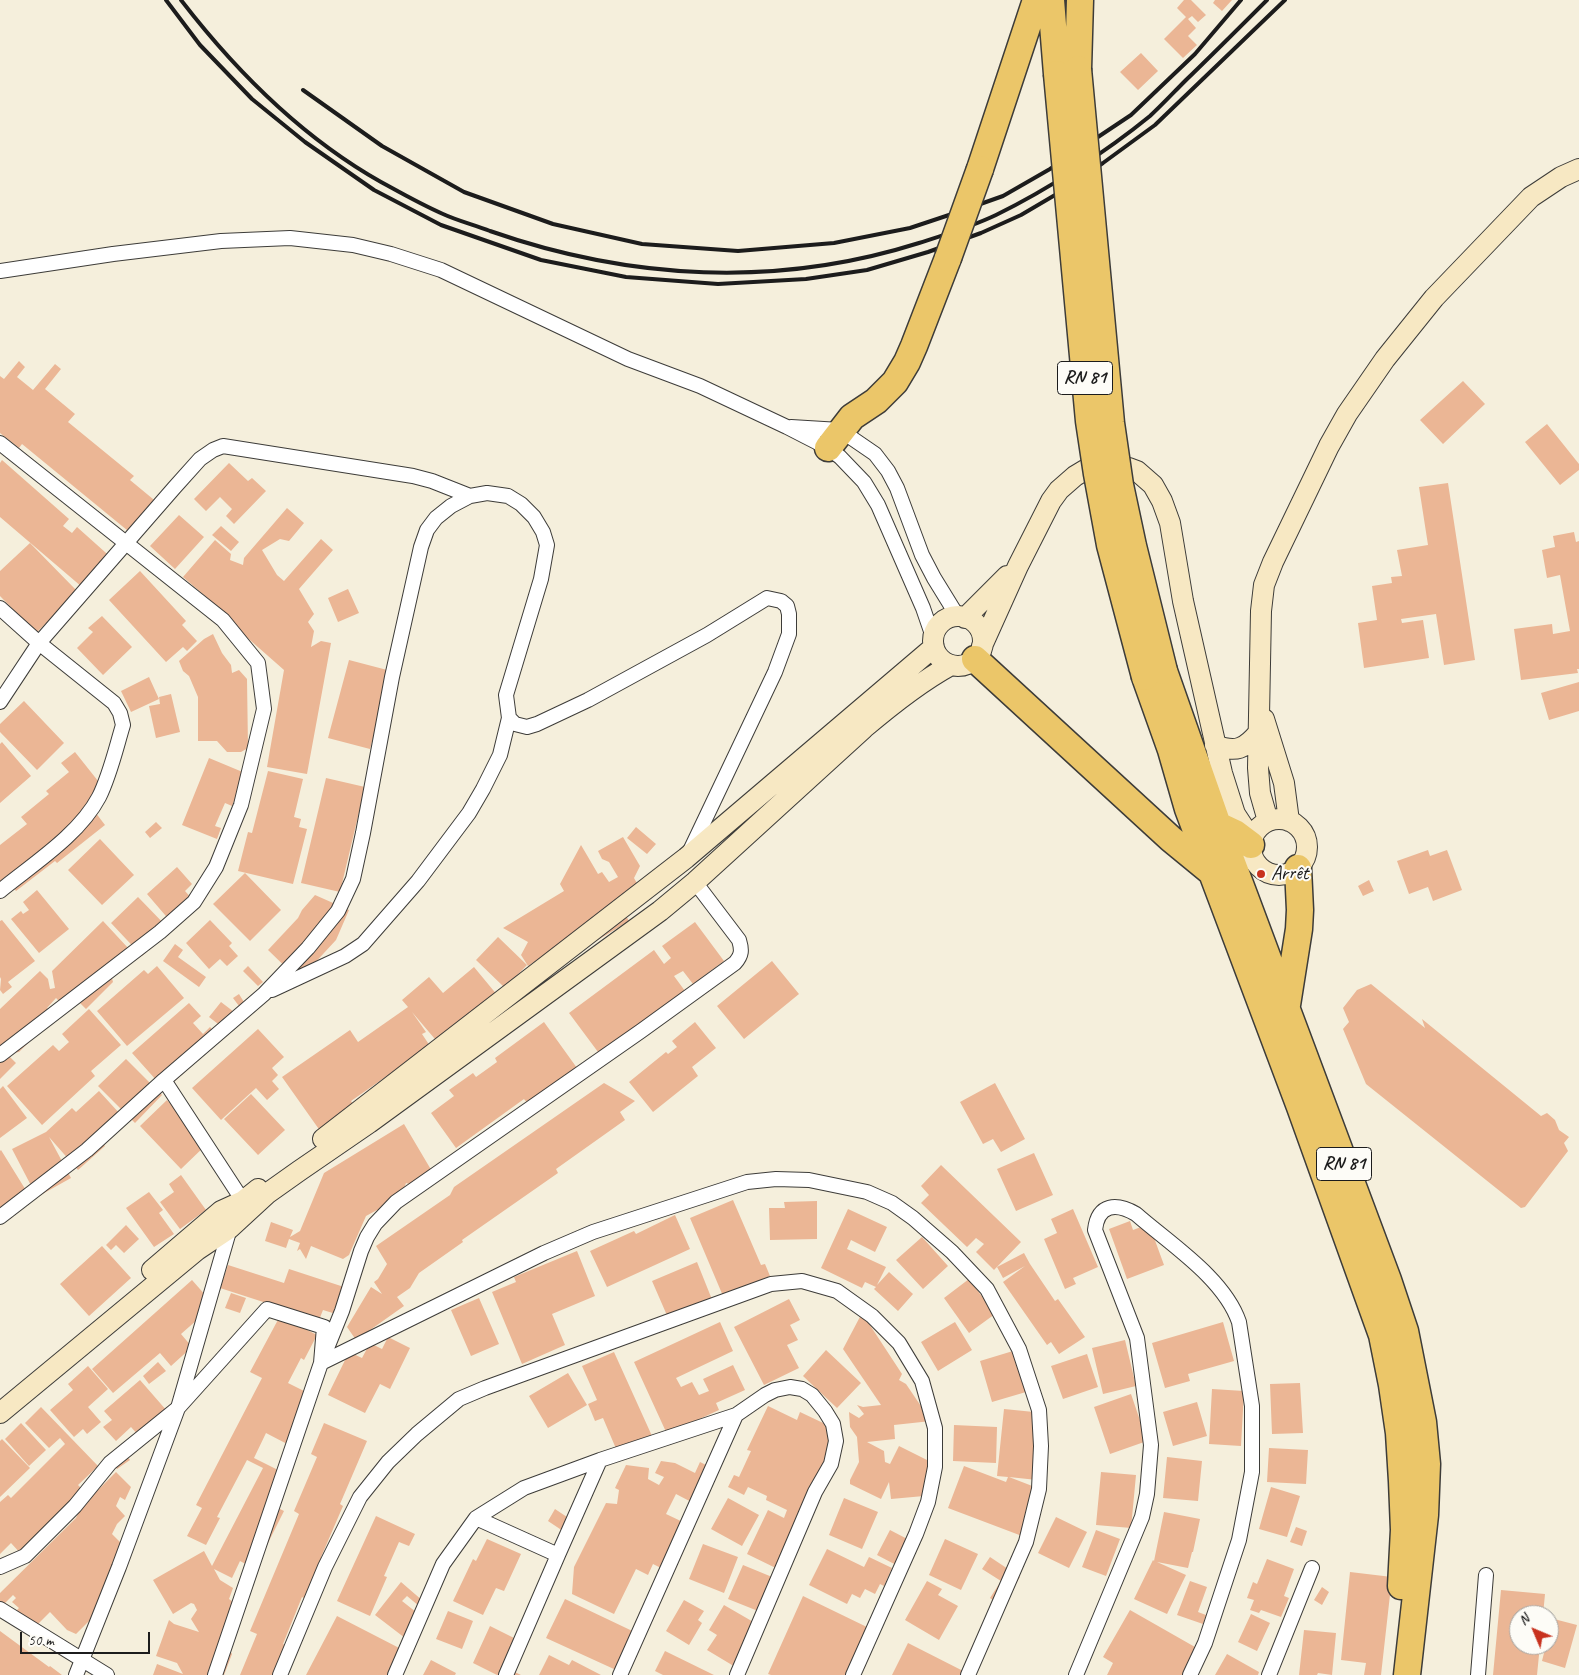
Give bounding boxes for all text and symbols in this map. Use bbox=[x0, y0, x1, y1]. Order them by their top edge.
road number: RN 81 bbox=[1058, 362, 1112, 394]
place label: Arrêt bbox=[1271, 862, 1308, 886]
marker: Arrêt bbox=[1255, 868, 1267, 880]
road number: RN 81 bbox=[1316, 1148, 1372, 1180]
north arrow bbox=[1509, 1605, 1559, 1655]
text: N bbox=[1515, 1611, 1533, 1629]
scale bar bbox=[22, 1622, 152, 1654]
text: 50 m bbox=[28, 1631, 54, 1650]

